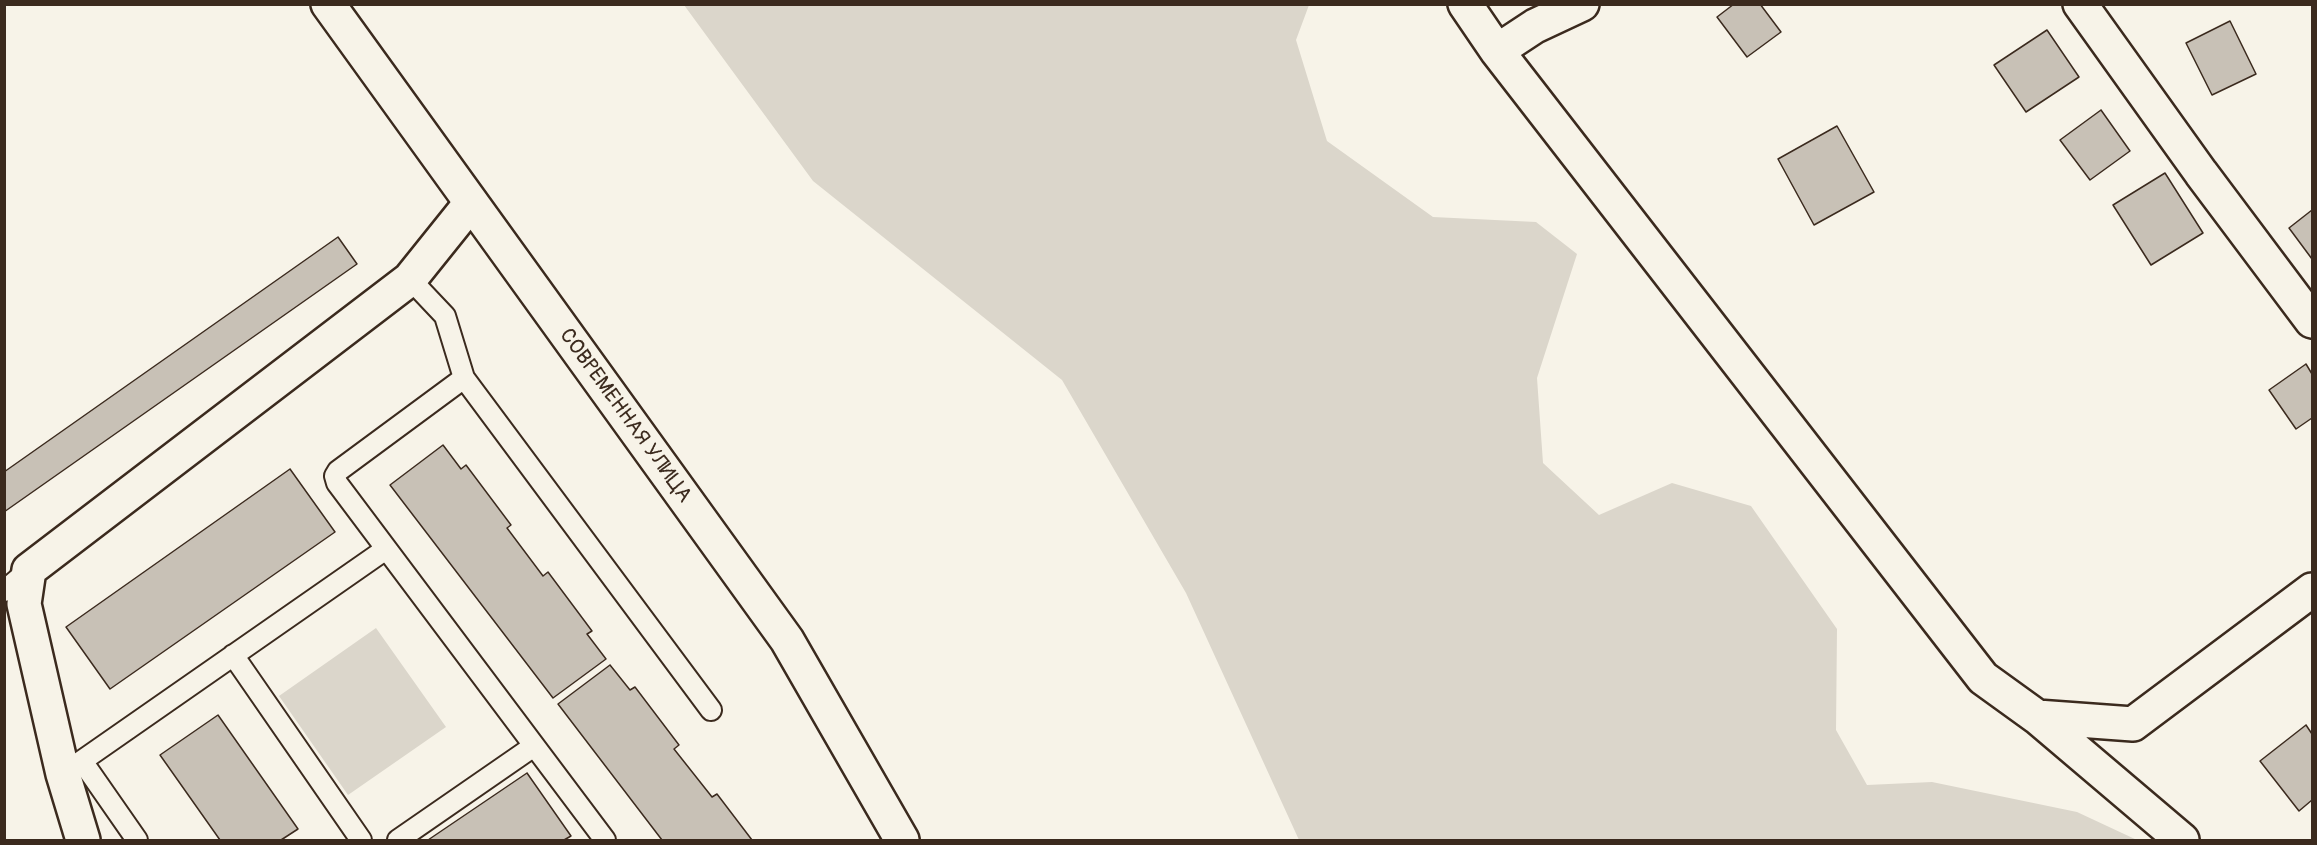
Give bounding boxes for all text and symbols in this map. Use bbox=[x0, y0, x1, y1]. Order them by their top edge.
street label: СОВРЕМЕННАЯ УЛИЦА bbox=[553, 324, 697, 508]

